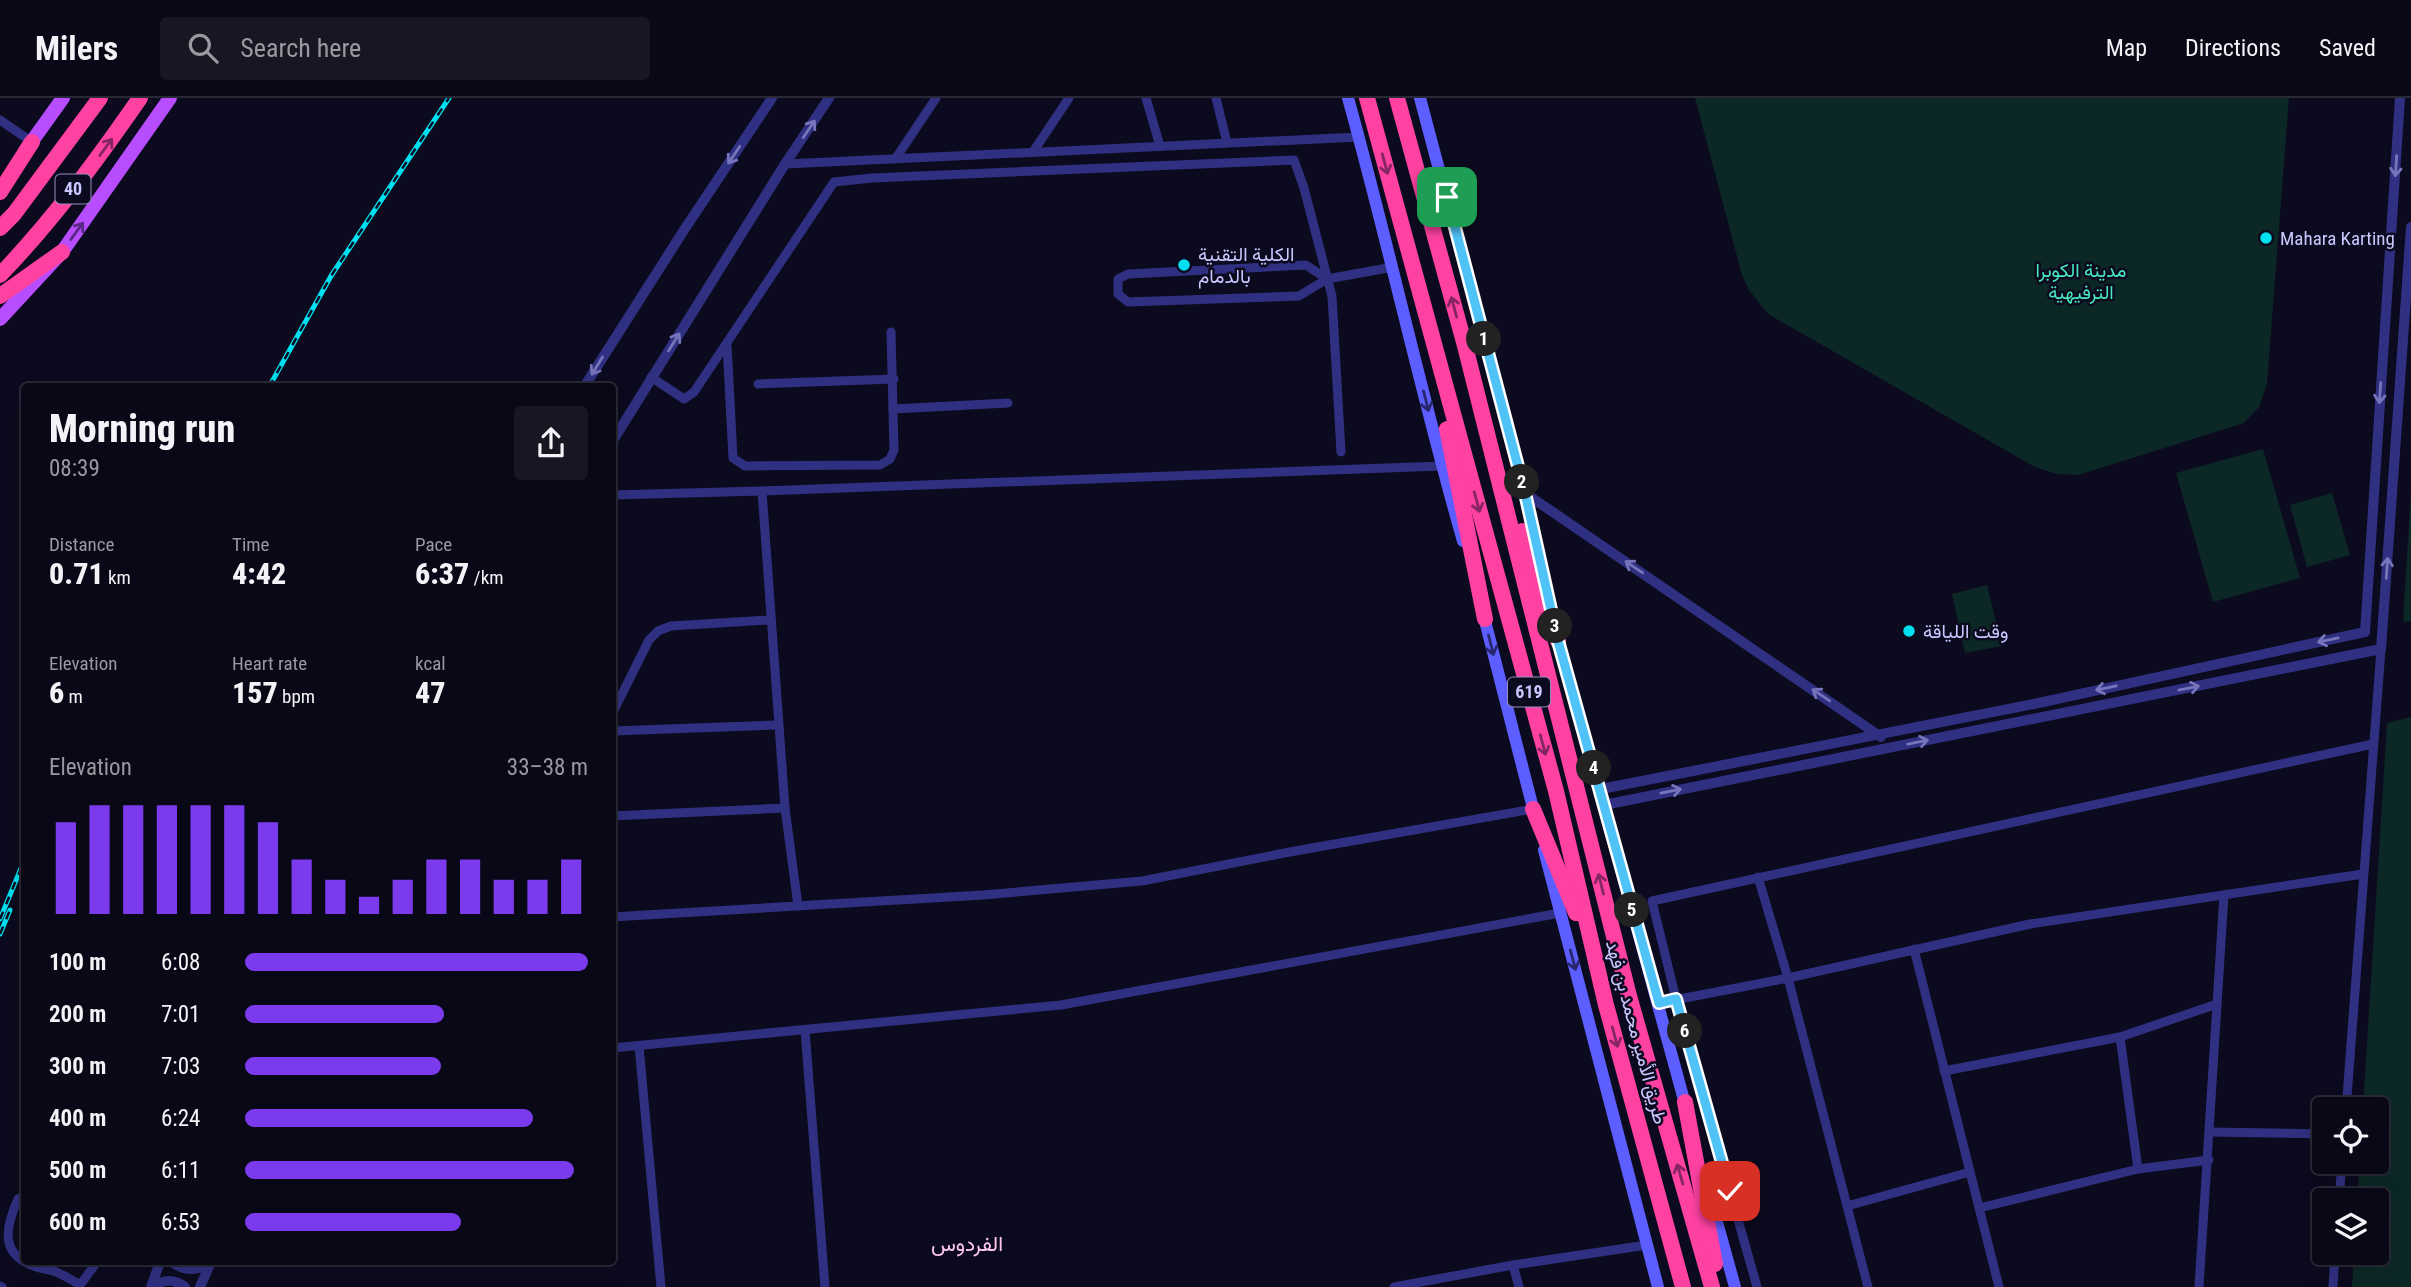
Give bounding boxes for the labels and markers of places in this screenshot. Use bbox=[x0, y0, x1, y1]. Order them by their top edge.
pin bbox=[1417, 167, 1477, 227]
place label: Mahara Karting bbox=[2280, 227, 2395, 250]
marker: Mahara Karting bbox=[2258, 230, 2274, 246]
place label: الكلية التقنية بالدمام bbox=[1198, 243, 1294, 289]
marker: الكلية التقنية بالدمام bbox=[1176, 257, 1192, 273]
pin: 1 bbox=[1466, 322, 1502, 356]
pin: 2 bbox=[1504, 464, 1540, 500]
pin: 3 bbox=[1538, 608, 1572, 644]
place label: وقت اللياقة bbox=[1923, 620, 2008, 643]
marker: وقت اللياقة bbox=[1901, 623, 1917, 639]
pin: 4 bbox=[1576, 750, 1612, 786]
pin: 5 bbox=[1614, 892, 1650, 928]
pin: 6 bbox=[1668, 1014, 1702, 1048]
pin bbox=[1700, 1161, 1760, 1221]

